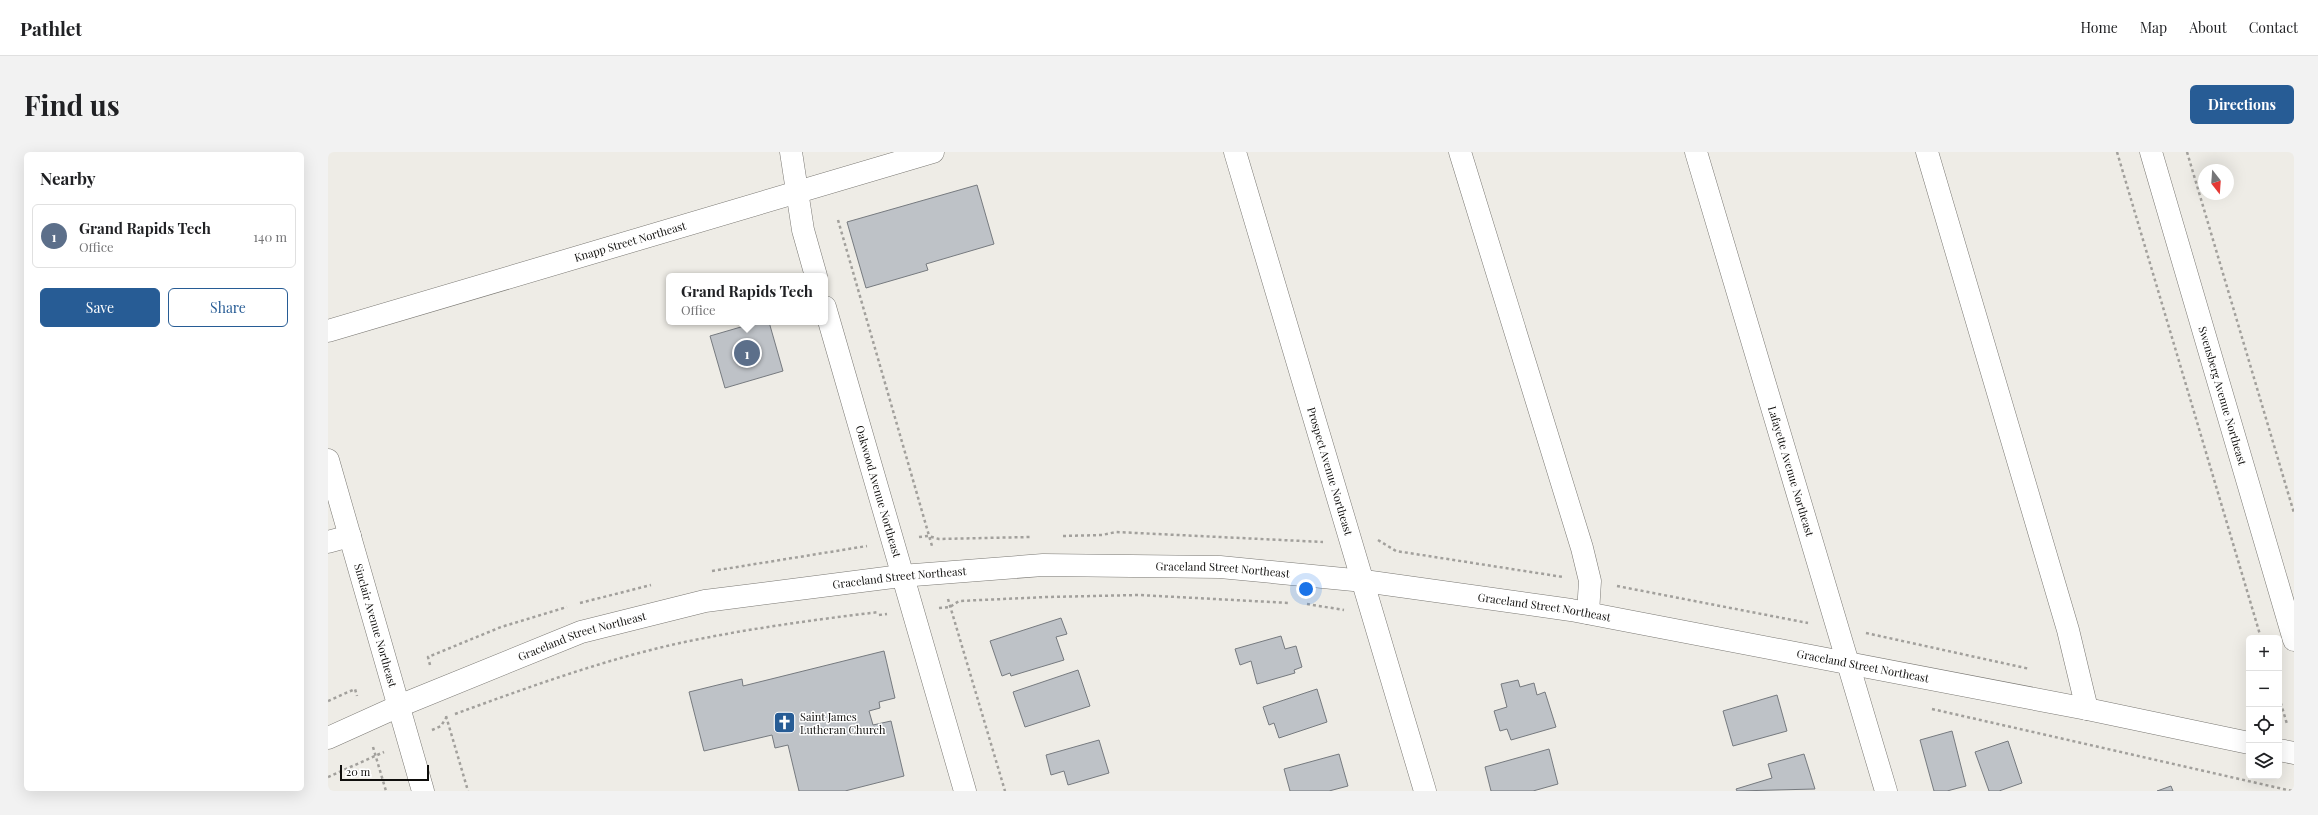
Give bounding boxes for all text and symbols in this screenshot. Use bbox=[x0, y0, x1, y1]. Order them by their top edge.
text: Pathlet bbox=[20, 15, 82, 41]
text: Home bbox=[2080, 18, 2118, 37]
text: Map bbox=[2140, 18, 2167, 37]
text: About bbox=[2189, 18, 2227, 37]
text: Contact bbox=[2249, 18, 2298, 37]
button: Directions bbox=[2190, 85, 2294, 124]
text: Find us bbox=[24, 86, 120, 123]
north arrow bbox=[2198, 164, 2234, 200]
text: Nearby bbox=[40, 167, 95, 189]
text: Grand Rapids Tech bbox=[79, 218, 211, 238]
street label: Knapp Street Northeast bbox=[572, 218, 688, 265]
text: 1 bbox=[52, 228, 56, 245]
text: 140 m bbox=[253, 228, 287, 245]
text: Office bbox=[79, 238, 114, 255]
popup bbox=[666, 273, 828, 325]
text: Grand Rapids Tech bbox=[681, 281, 813, 301]
button: Save bbox=[40, 288, 160, 327]
button: Share bbox=[168, 288, 288, 327]
text: Office bbox=[681, 301, 716, 318]
street label: Swensberg Avenue Northeast bbox=[2195, 324, 2250, 467]
pin: 1 bbox=[734, 338, 760, 368]
street label: Lafayette Avenue Northeast bbox=[1765, 404, 1818, 538]
street label: Prospect Avenue Northeast bbox=[1304, 405, 1357, 537]
street label: Oakwood Avenue Northeast bbox=[853, 424, 905, 559]
street label: Graceland Street Northeast bbox=[1156, 558, 1291, 581]
street label: Sinclair Avenue Northeast bbox=[351, 562, 401, 689]
street label: Graceland Street Northeast bbox=[832, 563, 967, 592]
your location bbox=[1296, 579, 1316, 599]
street label: Graceland Street Northeast bbox=[1477, 589, 1612, 624]
street label: Graceland Street Northeast bbox=[515, 608, 648, 664]
map controls bbox=[2246, 635, 2282, 779]
button: + bbox=[2246, 635, 2282, 671]
street label: Graceland Street Northeast bbox=[1795, 645, 1930, 686]
button: − bbox=[2246, 671, 2282, 707]
button: locate bbox=[2246, 707, 2282, 743]
place label: Saint James Lutheran Church bbox=[800, 709, 886, 737]
church icon: Saint James Lutheran Church bbox=[772, 710, 798, 736]
button: layers bbox=[2246, 743, 2282, 779]
scale bar bbox=[340, 763, 429, 782]
text: 20 m bbox=[346, 764, 370, 779]

